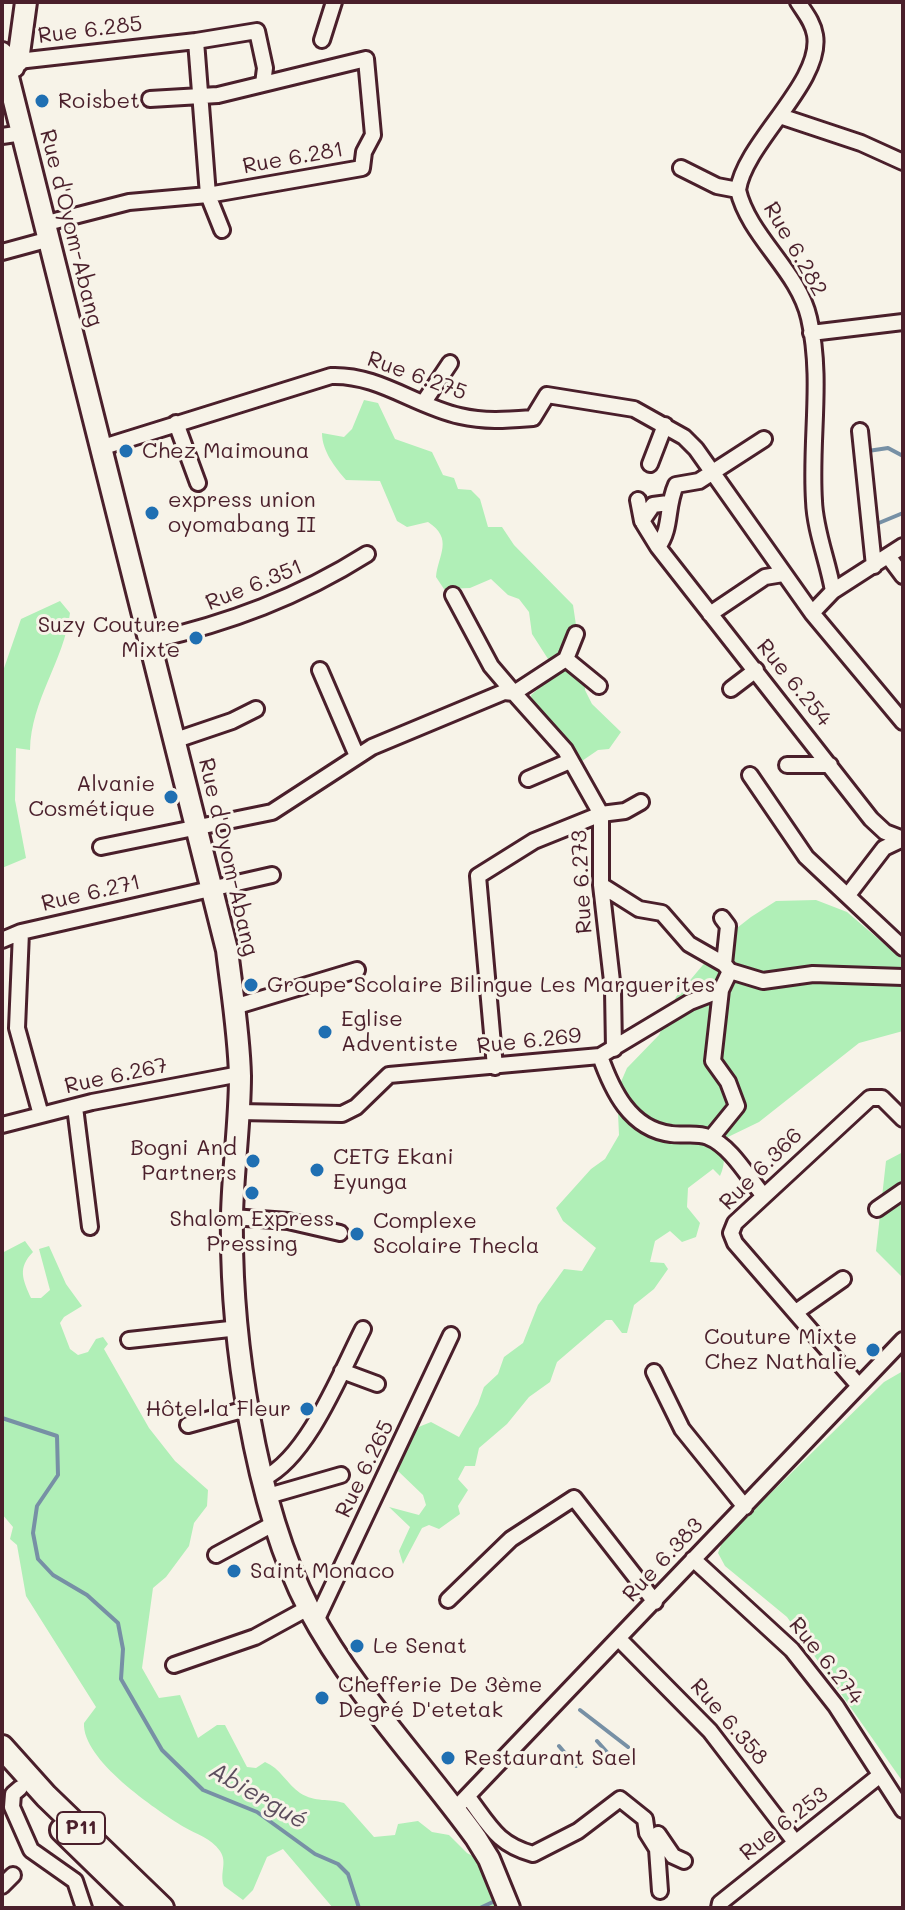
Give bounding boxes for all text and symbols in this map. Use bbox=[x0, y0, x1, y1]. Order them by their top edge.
street label: Rue 6.285 bbox=[36, 11, 144, 49]
place label: Roisbet bbox=[58, 88, 140, 114]
marker: Roisbet bbox=[33, 92, 51, 110]
street label: Rue d'Oyom-Abang bbox=[34, 127, 108, 329]
street label: Rue 6.281 bbox=[240, 136, 346, 180]
street label: Rue 6.282 bbox=[757, 197, 833, 301]
street label: Rue 6.275 bbox=[364, 346, 470, 406]
place label: Chez Maimouna bbox=[142, 438, 309, 464]
marker: Chez Maimouna bbox=[117, 442, 135, 460]
place label: express union oyomabang II bbox=[168, 487, 316, 538]
marker: express union oyomabang II bbox=[143, 504, 161, 522]
street label: Rue 6.351 bbox=[202, 554, 306, 616]
place label: Suzy Couture Mixte bbox=[38, 612, 180, 664]
marker: Suzy Couture Mixte bbox=[187, 629, 205, 647]
street label: Rue 6.254 bbox=[751, 634, 837, 732]
street label: Rue d'Oyom-Abang bbox=[192, 755, 264, 959]
place label: Alvanie Cosmétique bbox=[28, 771, 155, 822]
marker: Alvanie Cosmétique bbox=[162, 788, 180, 806]
street label: Rue 6.273 bbox=[566, 829, 598, 935]
street label: Rue 6.271 bbox=[39, 869, 143, 917]
place label: Groupe Scolaire Bilingue Les Marguerites bbox=[267, 972, 715, 998]
marker: Groupe Scolaire Bilingue Les Marguerites bbox=[242, 976, 260, 994]
place label: Eglise Adventiste bbox=[341, 1006, 458, 1058]
street label: Rue 6.269 bbox=[475, 1022, 583, 1060]
marker: Eglise Adventiste bbox=[316, 1023, 334, 1041]
street label: Rue 6.267 bbox=[62, 1052, 170, 1100]
street label: Rue 6.366 bbox=[714, 1122, 808, 1216]
place label: Bogni And Partners bbox=[130, 1135, 237, 1186]
place label: CETG Ekani Eyunga bbox=[333, 1144, 454, 1196]
marker: Bogni And Partners bbox=[244, 1152, 262, 1170]
marker: CETG Ekani Eyunga bbox=[308, 1161, 326, 1179]
marker: Shalom Express Pressing bbox=[243, 1184, 261, 1202]
place label: Shalom Express Pressing bbox=[169, 1206, 335, 1258]
place label: Complexe Scolaire Thecla bbox=[373, 1208, 539, 1260]
marker: Complexe Scolaire Thecla bbox=[348, 1225, 366, 1243]
place label: Couture Mixte Chez Nathalie bbox=[704, 1324, 857, 1376]
marker: Couture Mixte Chez Nathalie bbox=[864, 1341, 882, 1359]
place label: Hôtel la Fleur bbox=[146, 1396, 291, 1422]
marker: Hôtel la Fleur bbox=[298, 1400, 316, 1418]
street label: Rue 6.265 bbox=[330, 1416, 400, 1522]
street label: Rue 6.383 bbox=[617, 1512, 709, 1608]
place label: Saint Monaco bbox=[250, 1558, 394, 1584]
marker: Saint Monaco bbox=[225, 1562, 243, 1580]
street label: Rue 6.274 bbox=[783, 1612, 869, 1710]
place label: Le Senat bbox=[373, 1633, 467, 1659]
marker: Le Senat bbox=[348, 1637, 366, 1655]
place label: Chefferie De 3ème Degré D'etetak bbox=[338, 1672, 542, 1724]
street label: Rue 6.358 bbox=[684, 1673, 774, 1771]
marker: Chefferie De 3ème Degré D'etetak bbox=[313, 1689, 331, 1707]
place label: Restaurant Sael bbox=[464, 1745, 637, 1771]
marker: Restaurant Sael bbox=[439, 1749, 457, 1767]
water label: Abiergué bbox=[204, 1757, 312, 1835]
street label: Rue 6.253 bbox=[735, 1781, 833, 1867]
road number: P11 bbox=[57, 1812, 105, 1844]

